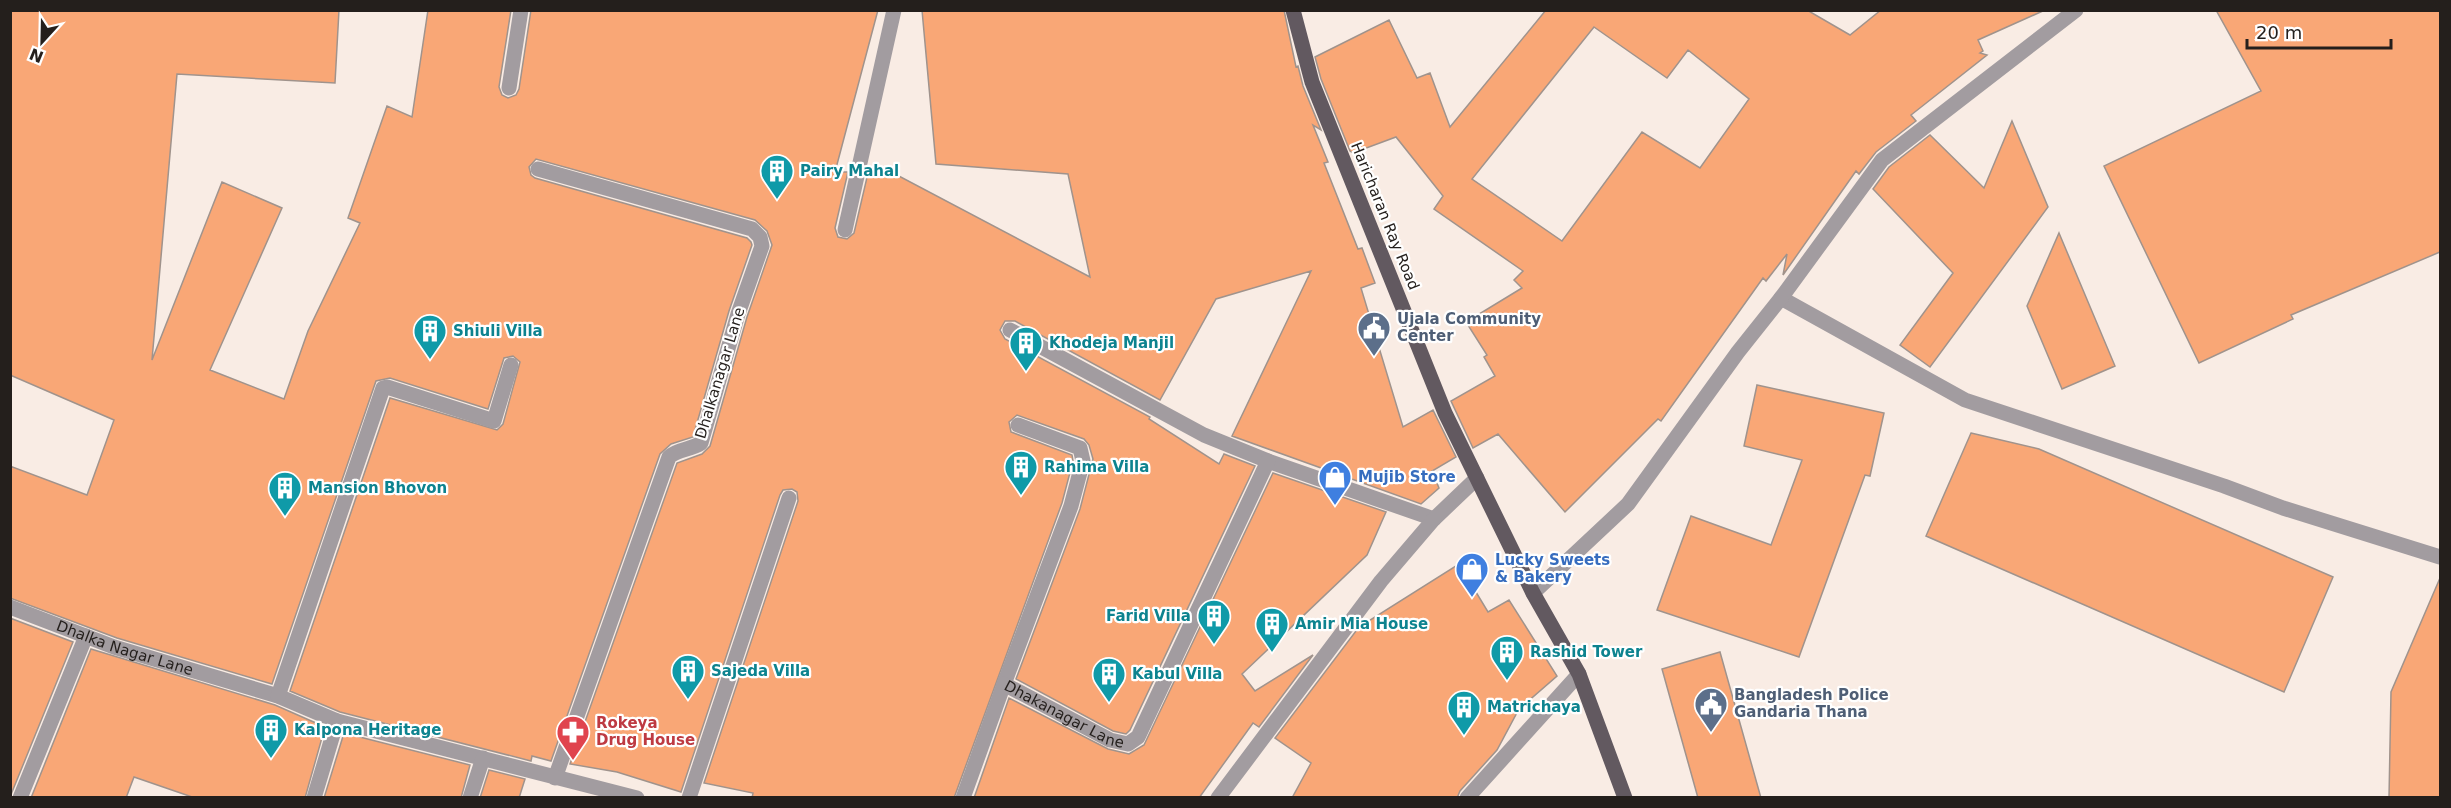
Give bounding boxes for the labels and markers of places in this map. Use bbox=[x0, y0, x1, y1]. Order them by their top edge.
building icon: Pairy Mahal bbox=[759, 153, 795, 200]
place label: Pairy Mahal bbox=[800, 162, 899, 180]
public building icon: Ujala Community Center bbox=[1356, 310, 1392, 357]
place label: Ujala Community Center bbox=[1397, 310, 1541, 345]
building icon: Shiuli Villa bbox=[412, 313, 448, 360]
place label: Shiuli Villa bbox=[453, 322, 543, 340]
building icon: Khodeja Manjil bbox=[1008, 325, 1044, 372]
place label: Khodeja Manjil bbox=[1049, 334, 1174, 352]
building icon: Rahima Villa bbox=[1003, 449, 1039, 496]
place label: Rahima Villa bbox=[1044, 458, 1149, 476]
shop icon: Mujib Store bbox=[1317, 459, 1353, 506]
place label: Mujib Store bbox=[1358, 468, 1456, 486]
building icon: Mansion Bhovon bbox=[267, 470, 303, 517]
place label: Mansion Bhovon bbox=[308, 479, 447, 497]
shop icon: Lucky Sweets & Bakery bbox=[1454, 551, 1490, 598]
place label: Lucky Sweets & Bakery bbox=[1495, 551, 1610, 586]
building icon: Farid Villa bbox=[1196, 598, 1232, 645]
building icon: Amir Mia House bbox=[1254, 606, 1290, 653]
place label: Farid Villa bbox=[1106, 607, 1191, 625]
place label: Amir Mia House bbox=[1295, 615, 1428, 633]
building icon: Rashid Tower bbox=[1489, 634, 1525, 681]
place label: Rashid Tower bbox=[1530, 643, 1643, 661]
building icon: Sajeda Villa bbox=[670, 653, 706, 700]
building icon: Kabul Villa bbox=[1091, 656, 1127, 703]
place label: Sajeda Villa bbox=[711, 662, 810, 680]
place label: Kabul Villa bbox=[1132, 665, 1222, 683]
public building icon: Bangladesh Police Gandaria Thana bbox=[1693, 686, 1729, 733]
place label: Bangladesh Police Gandaria Thana bbox=[1734, 686, 1889, 721]
building icon: Matrichaya bbox=[1446, 689, 1482, 736]
place label: Matrichaya bbox=[1487, 698, 1581, 716]
building icon: Kalpona Heritage bbox=[253, 712, 289, 759]
pharmacy icon: Rokeya Drug House bbox=[555, 714, 591, 761]
place label: Rokeya Drug House bbox=[596, 714, 695, 749]
place label: Kalpona Heritage bbox=[294, 721, 441, 739]

